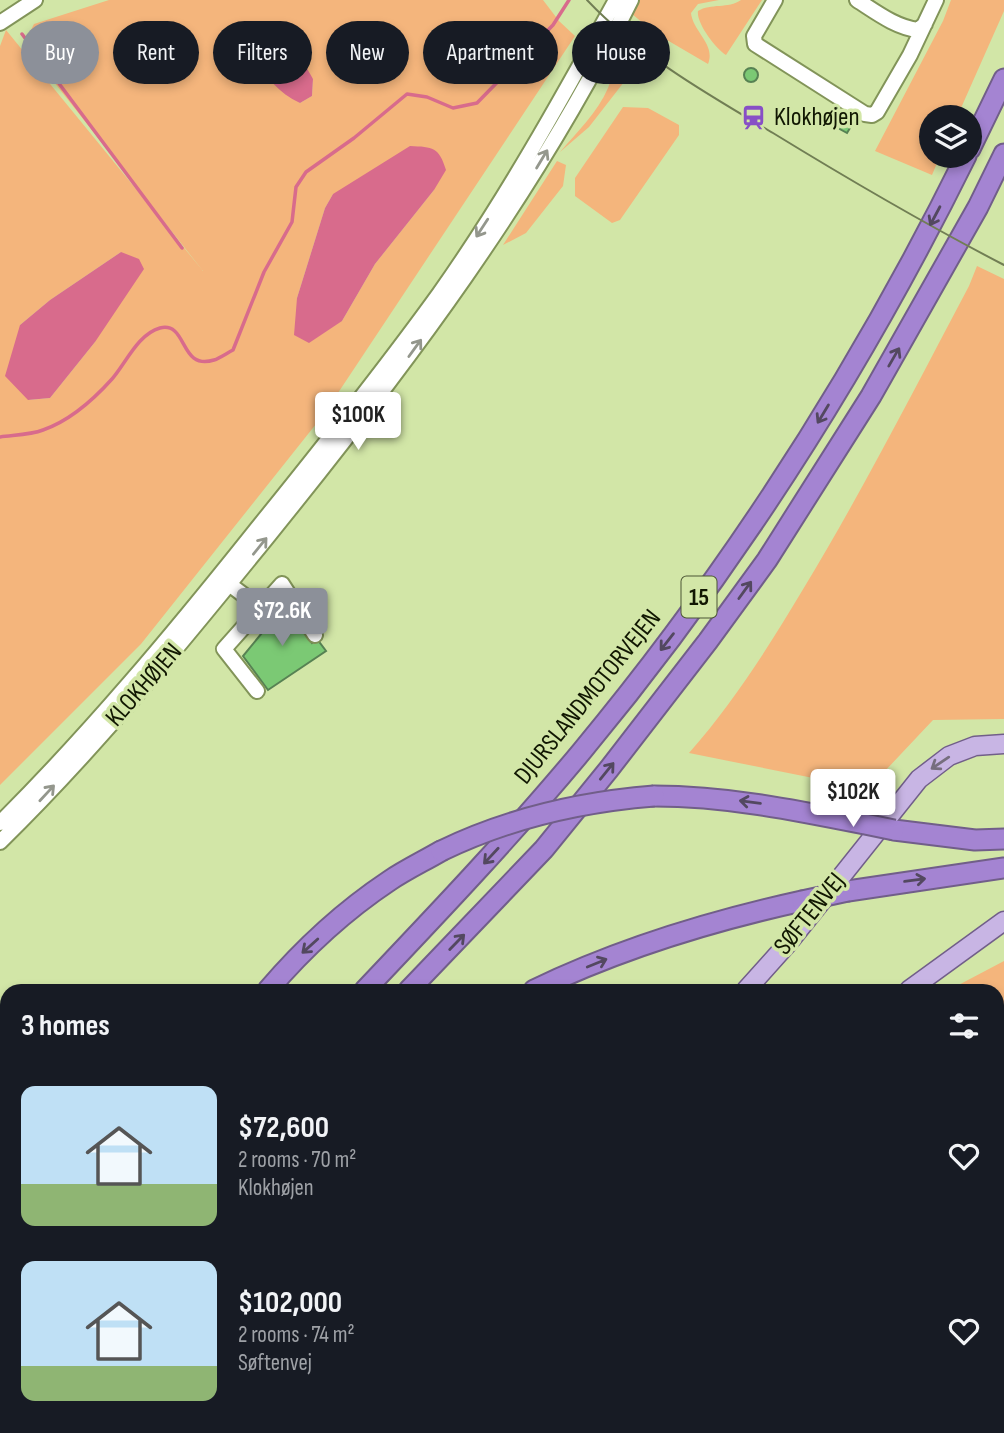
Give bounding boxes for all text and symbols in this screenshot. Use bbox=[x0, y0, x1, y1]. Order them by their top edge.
chip: Buy bbox=[21, 21, 99, 84]
chip: Rent bbox=[113, 21, 199, 84]
chip: Filters bbox=[213, 21, 312, 84]
chip: New bbox=[326, 21, 409, 84]
chip: Apartment bbox=[423, 21, 558, 84]
chip: House bbox=[572, 21, 670, 84]
place label: Klokhøjen bbox=[774, 102, 860, 133]
station icon: Klokhøjen bbox=[740, 103, 768, 131]
map controls bbox=[919, 105, 982, 168]
button: layers bbox=[919, 105, 982, 168]
one-way arrow bbox=[536, 150, 550, 170]
one-way arrow bbox=[928, 206, 942, 226]
one-way arrow bbox=[475, 217, 489, 237]
one-way arrow bbox=[408, 339, 422, 358]
one-way arrow bbox=[887, 348, 901, 368]
pin: $100K bbox=[309, 392, 407, 452]
text: $100K bbox=[331, 401, 385, 429]
one-way arrow bbox=[815, 404, 829, 424]
one-way arrow bbox=[252, 538, 268, 556]
road number: 15 bbox=[682, 576, 716, 618]
one-way arrow bbox=[738, 581, 752, 600]
pin: $72.6K bbox=[225, 588, 339, 648]
text: $72.6K bbox=[253, 597, 311, 625]
street label: DJURSLANDMOTORVEJEN bbox=[508, 603, 668, 791]
one-way arrow bbox=[659, 632, 674, 651]
street label: KLOKHØJEN bbox=[99, 637, 189, 733]
one-way arrow bbox=[931, 755, 950, 770]
one-way arrow bbox=[599, 763, 615, 781]
pin: $102K bbox=[804, 770, 902, 829]
text: $102K bbox=[826, 778, 880, 806]
one-way arrow bbox=[39, 785, 56, 802]
one-way arrow bbox=[739, 796, 762, 809]
one-way arrow bbox=[483, 847, 499, 865]
street label: SØFTENVEJ bbox=[768, 867, 852, 961]
one-way arrow bbox=[904, 874, 926, 887]
one-way arrow bbox=[448, 934, 465, 951]
one-way arrow bbox=[301, 938, 319, 954]
one-way arrow bbox=[585, 956, 607, 969]
icon: filters bbox=[945, 1007, 983, 1045]
text: 3 homes bbox=[21, 1008, 110, 1044]
text: $72,600 bbox=[238, 1110, 329, 1146]
icon: home bbox=[77, 1114, 161, 1198]
icon: heart bbox=[945, 1137, 983, 1175]
text: 2 rooms · 70 m² bbox=[238, 1146, 356, 1174]
text: Klokhøjen bbox=[238, 1174, 314, 1202]
text: $102,000 bbox=[238, 1285, 342, 1321]
icon: home bbox=[77, 1289, 161, 1373]
icon: heart bbox=[945, 1312, 983, 1350]
text: 2 rooms · 74 m² bbox=[238, 1321, 355, 1349]
text: Søftenvej bbox=[238, 1349, 312, 1377]

